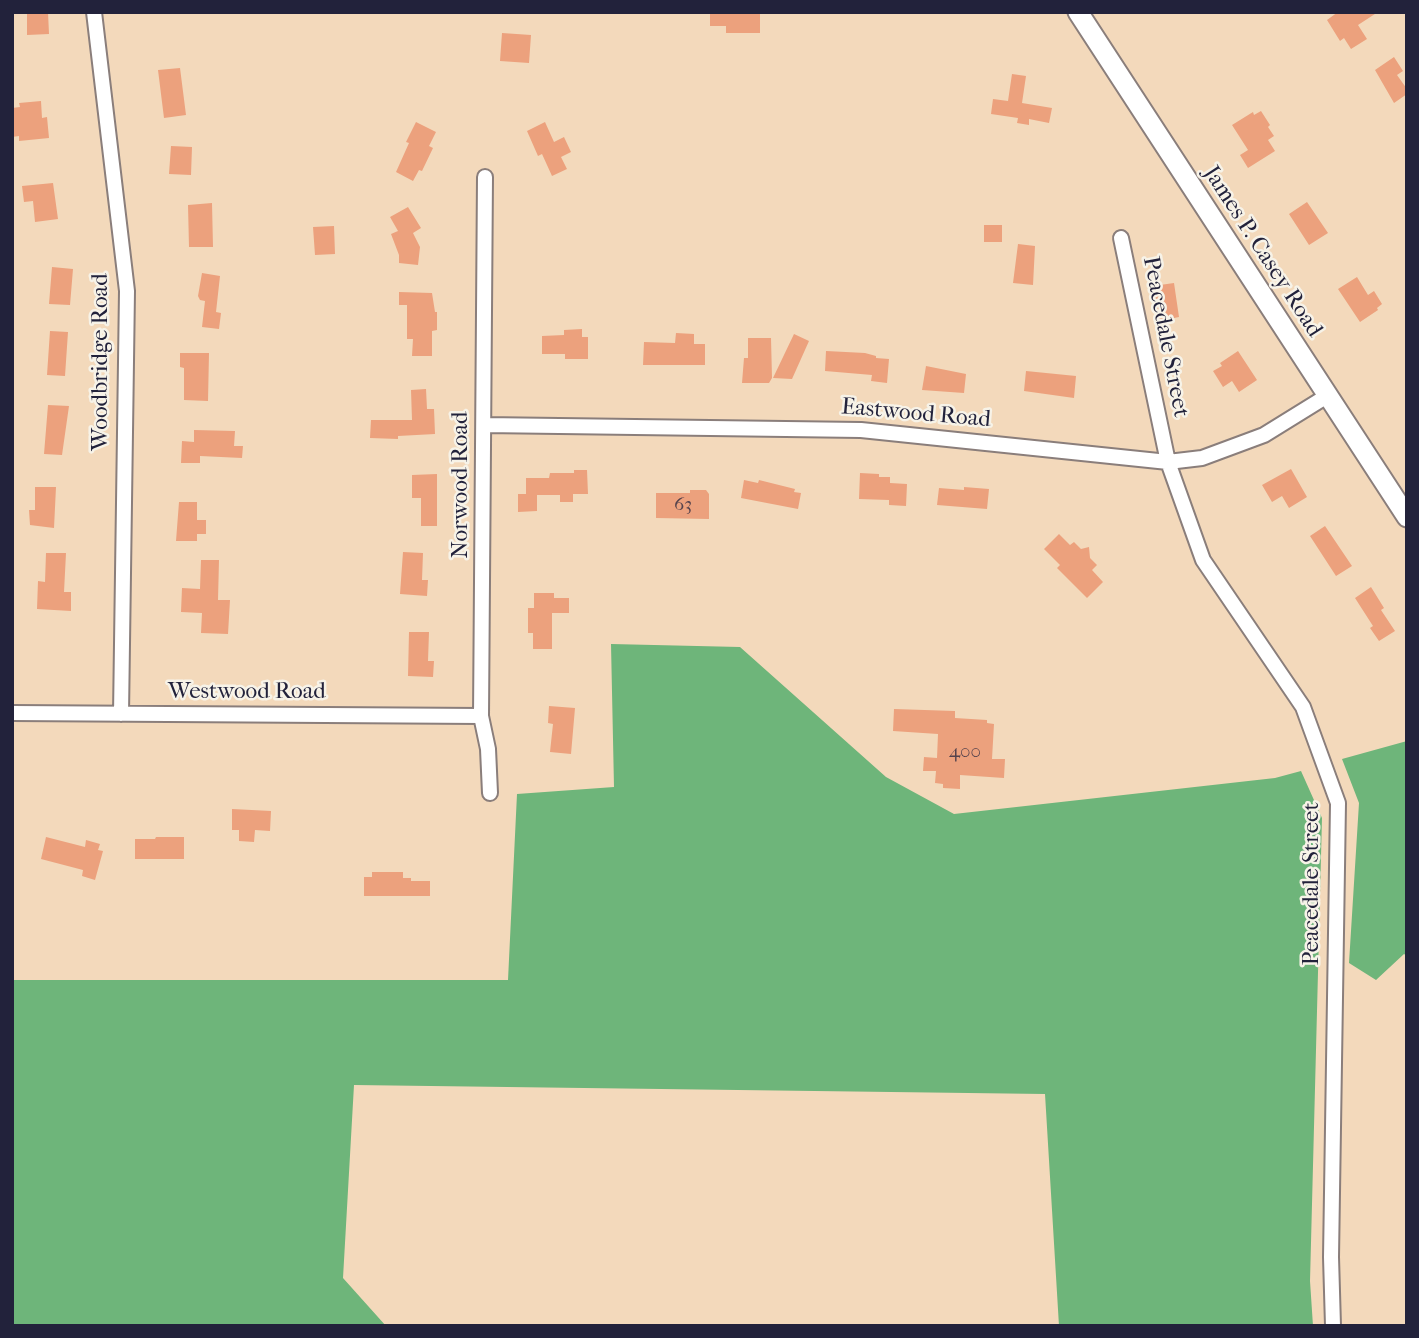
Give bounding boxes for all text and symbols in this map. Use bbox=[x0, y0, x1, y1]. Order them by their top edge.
street label: James P. Casey Road bbox=[1196, 161, 1328, 343]
street label: Peacedale Street bbox=[1136, 254, 1194, 420]
street label: Woodbridge Road bbox=[87, 273, 115, 451]
street label: Eastwood Road bbox=[840, 394, 992, 434]
street label: Norwood Road bbox=[447, 411, 475, 559]
house number: 63 bbox=[674, 494, 692, 516]
street label: Westwood Road bbox=[168, 678, 326, 706]
house number: 400 bbox=[949, 741, 981, 763]
street label: Peacedale Street bbox=[1298, 802, 1326, 966]

